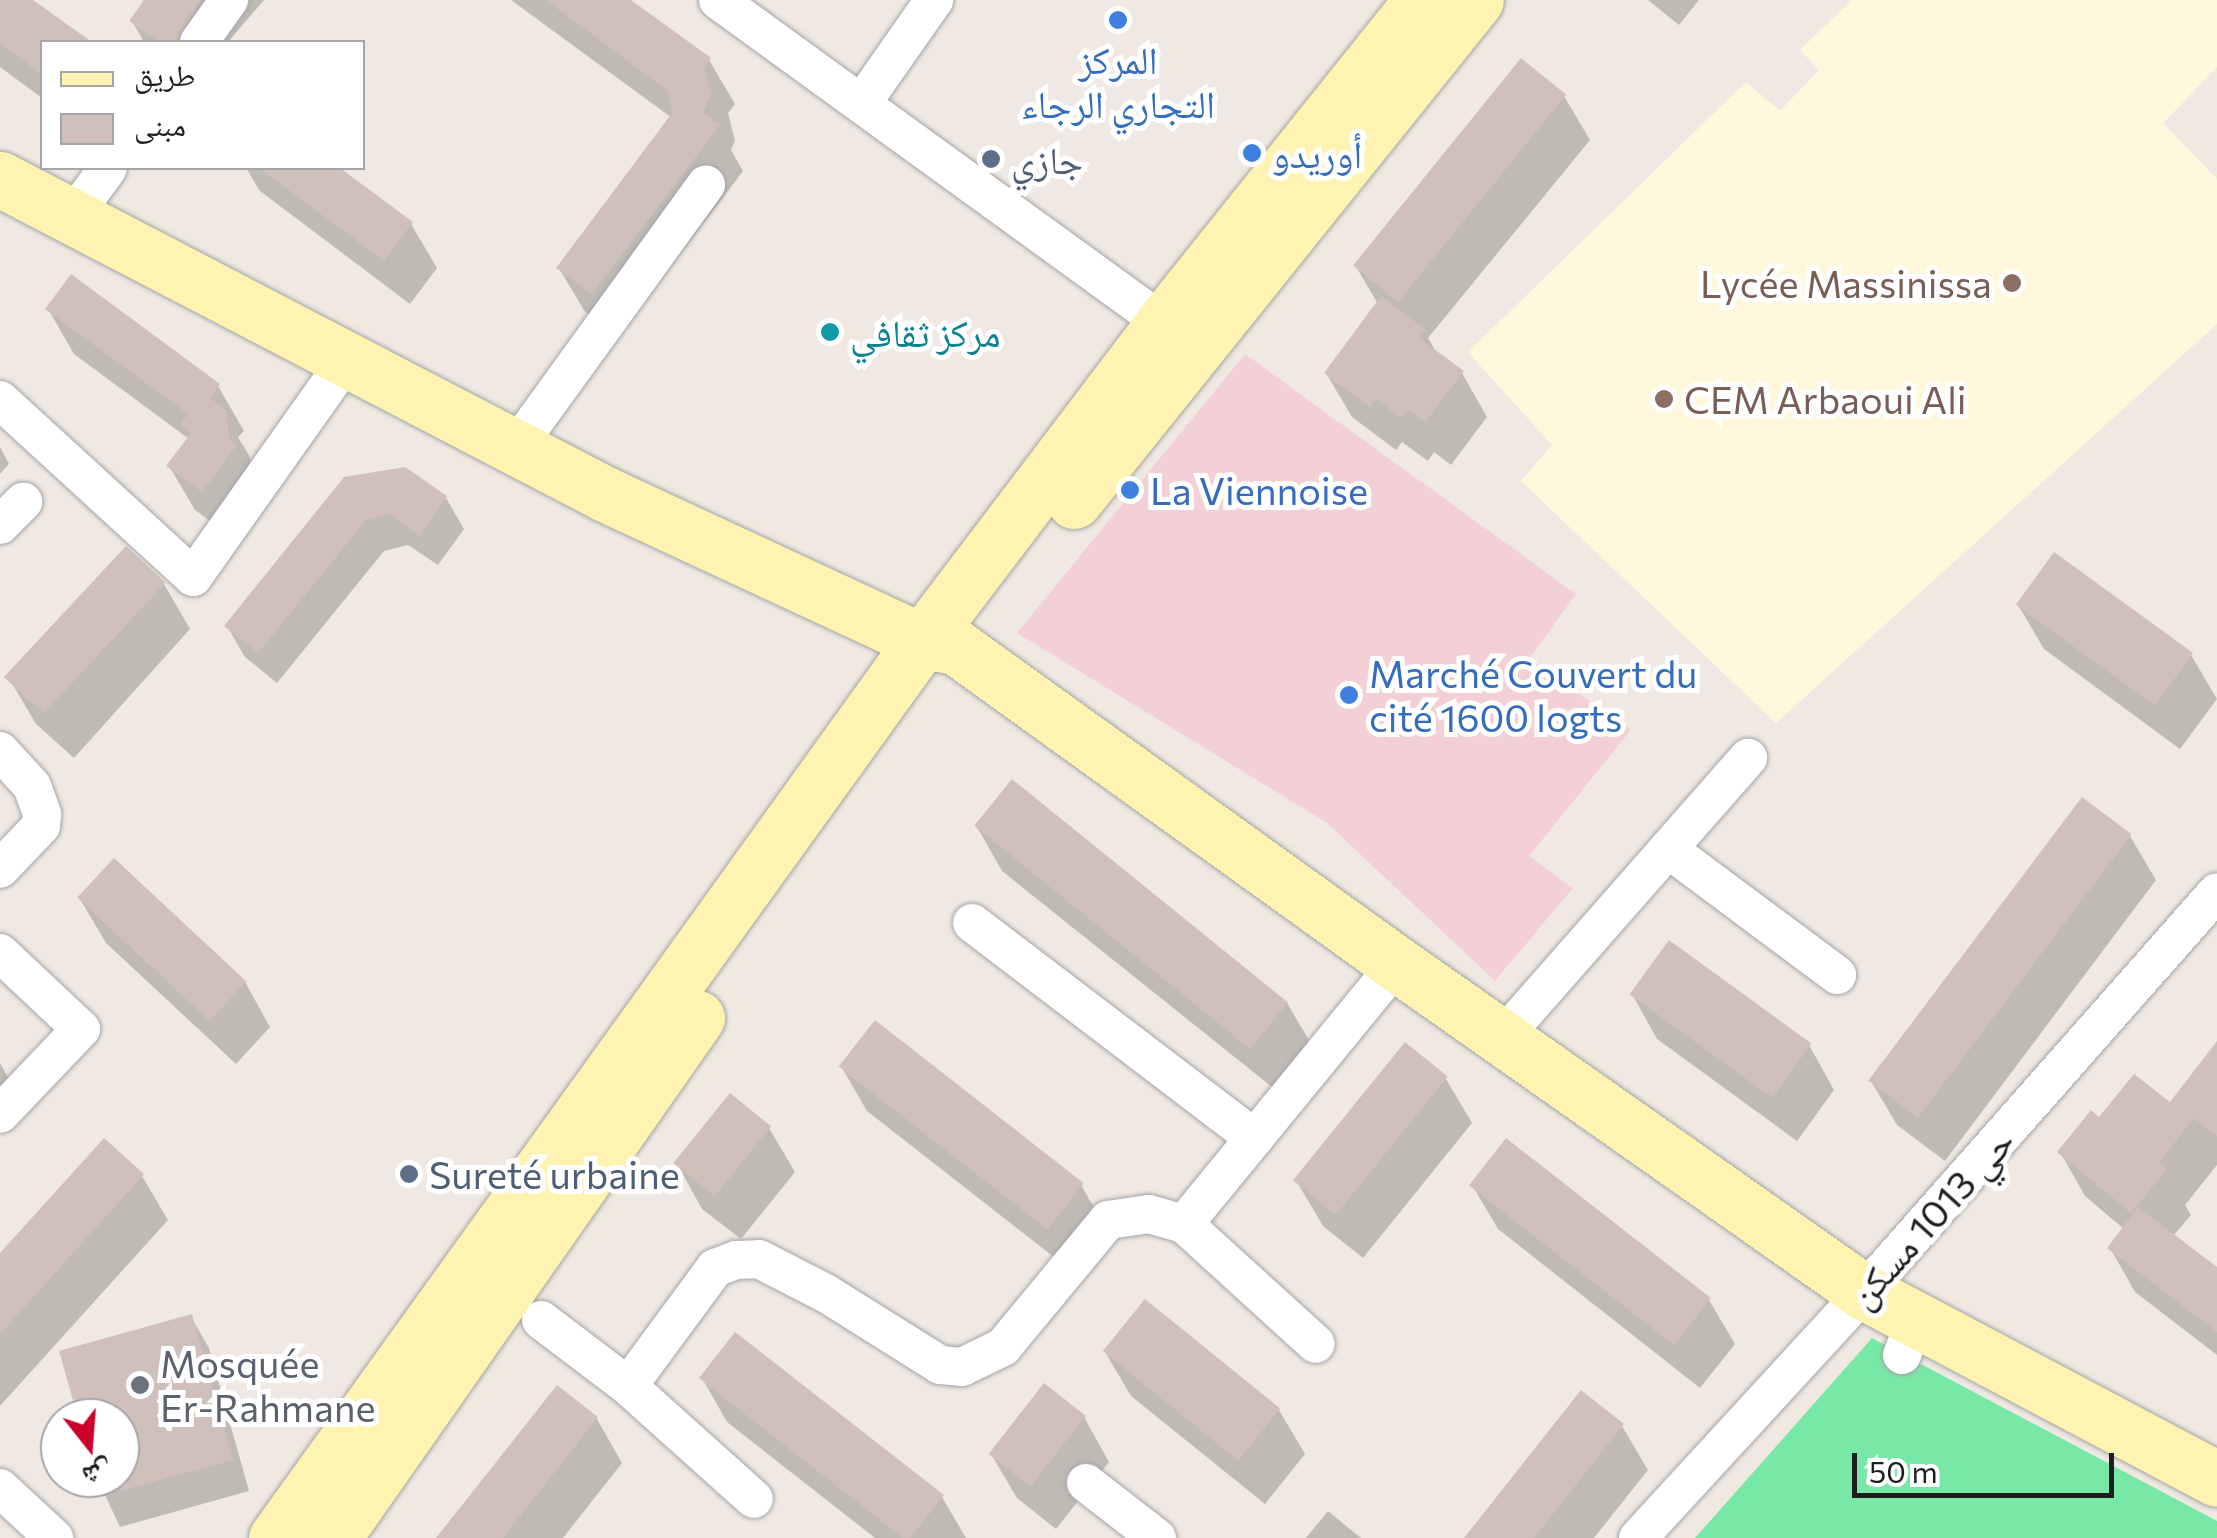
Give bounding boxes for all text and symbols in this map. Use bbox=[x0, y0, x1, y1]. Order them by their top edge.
marker: المركز التجاري الرجاء bbox=[1107, 9, 1129, 31]
place label: المركز التجاري الرجاء bbox=[1021, 36, 1215, 125]
legend bbox=[40, 40, 365, 170]
text: طريق bbox=[134, 55, 195, 92]
text: مبنى bbox=[134, 105, 186, 142]
place label: أوريدو bbox=[1272, 130, 1362, 176]
place label: جازي bbox=[1011, 136, 1083, 182]
marker: أوريدو bbox=[1241, 142, 1263, 164]
marker: جازي bbox=[980, 148, 1002, 170]
place label: Lycée Massinissa bbox=[1700, 260, 1992, 306]
marker: Lycée Massinissa bbox=[2001, 272, 2023, 294]
place label: مركز ثقافي bbox=[850, 309, 1000, 355]
marker: مركز ثقافي bbox=[819, 321, 841, 343]
place label: CEM Arbaoui Ali bbox=[1684, 376, 1967, 422]
marker: CEM Arbaoui Ali bbox=[1653, 388, 1675, 410]
place label: La Viennoise bbox=[1150, 467, 1368, 513]
marker: La Viennoise bbox=[1119, 479, 1141, 501]
place label: Marché Couvert du cité 1600 logts bbox=[1369, 650, 1697, 739]
marker: Marché Couvert du cité 1600 logts bbox=[1338, 684, 1360, 706]
street label: حي 1013 مسكن bbox=[1837, 1118, 2023, 1316]
place label: Sureté urbaine bbox=[429, 1151, 680, 1197]
marker: Sureté urbaine bbox=[398, 1163, 420, 1185]
place label: Mosquée Er-Rahmane bbox=[160, 1340, 376, 1430]
marker: Mosquée Er-Rahmane bbox=[129, 1374, 151, 1396]
north arrow bbox=[40, 1398, 140, 1498]
scale bar bbox=[1857, 1433, 2120, 1495]
text: 50 m bbox=[1869, 1452, 1938, 1489]
text: ش bbox=[79, 1454, 117, 1495]

